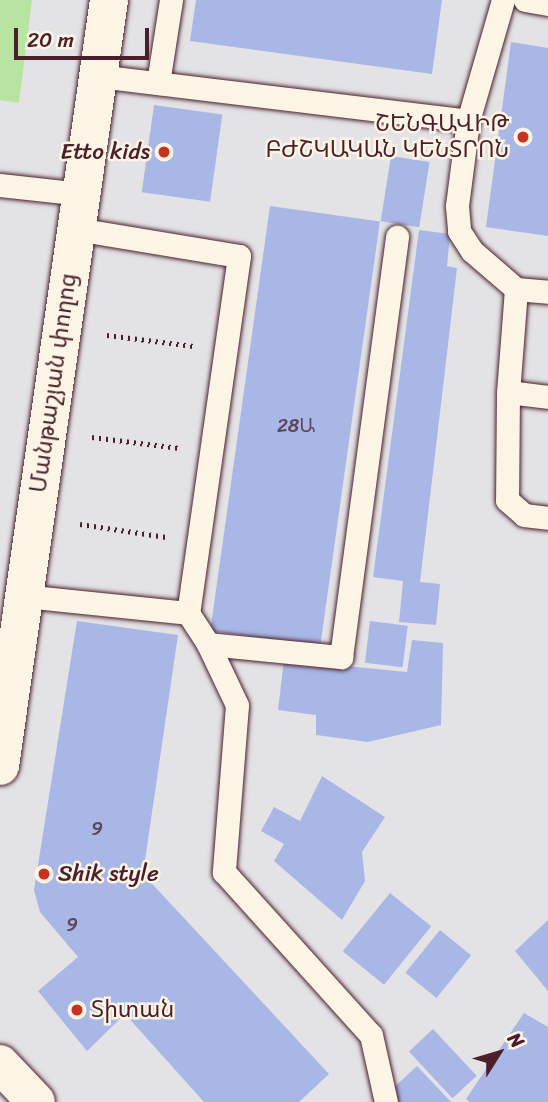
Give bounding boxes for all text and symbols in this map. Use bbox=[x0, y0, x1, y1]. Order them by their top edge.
scale bar bbox=[18, 14, 152, 58]
text: 20 m bbox=[27, 21, 74, 59]
place label: ՇԵՆԳԱՎԻԹ ԲԺՇԿԱԿԱՆ ԿԵՆՏՐՈՆ bbox=[266, 110, 509, 164]
marker: ՇԵՆԳԱՎԻԹ ԲԺՇԿԱԿԱՆ ԿԵՆՏՐՈՆ bbox=[515, 129, 531, 145]
place label: Etto kids bbox=[60, 138, 150, 166]
marker: Etto kids bbox=[156, 144, 172, 160]
street label: Մանթաշյան փողոց bbox=[25, 271, 83, 495]
house number: 28Ա bbox=[277, 415, 315, 437]
house number: 9 bbox=[91, 818, 103, 840]
place label: Shik style bbox=[58, 860, 160, 888]
marker: Shik style bbox=[36, 866, 52, 882]
house number: 9 bbox=[66, 914, 78, 936]
place label: Տիտան bbox=[91, 996, 174, 1024]
marker: Տիտան bbox=[69, 1002, 85, 1018]
north arrow bbox=[464, 1018, 534, 1088]
text: N bbox=[499, 1025, 533, 1055]

